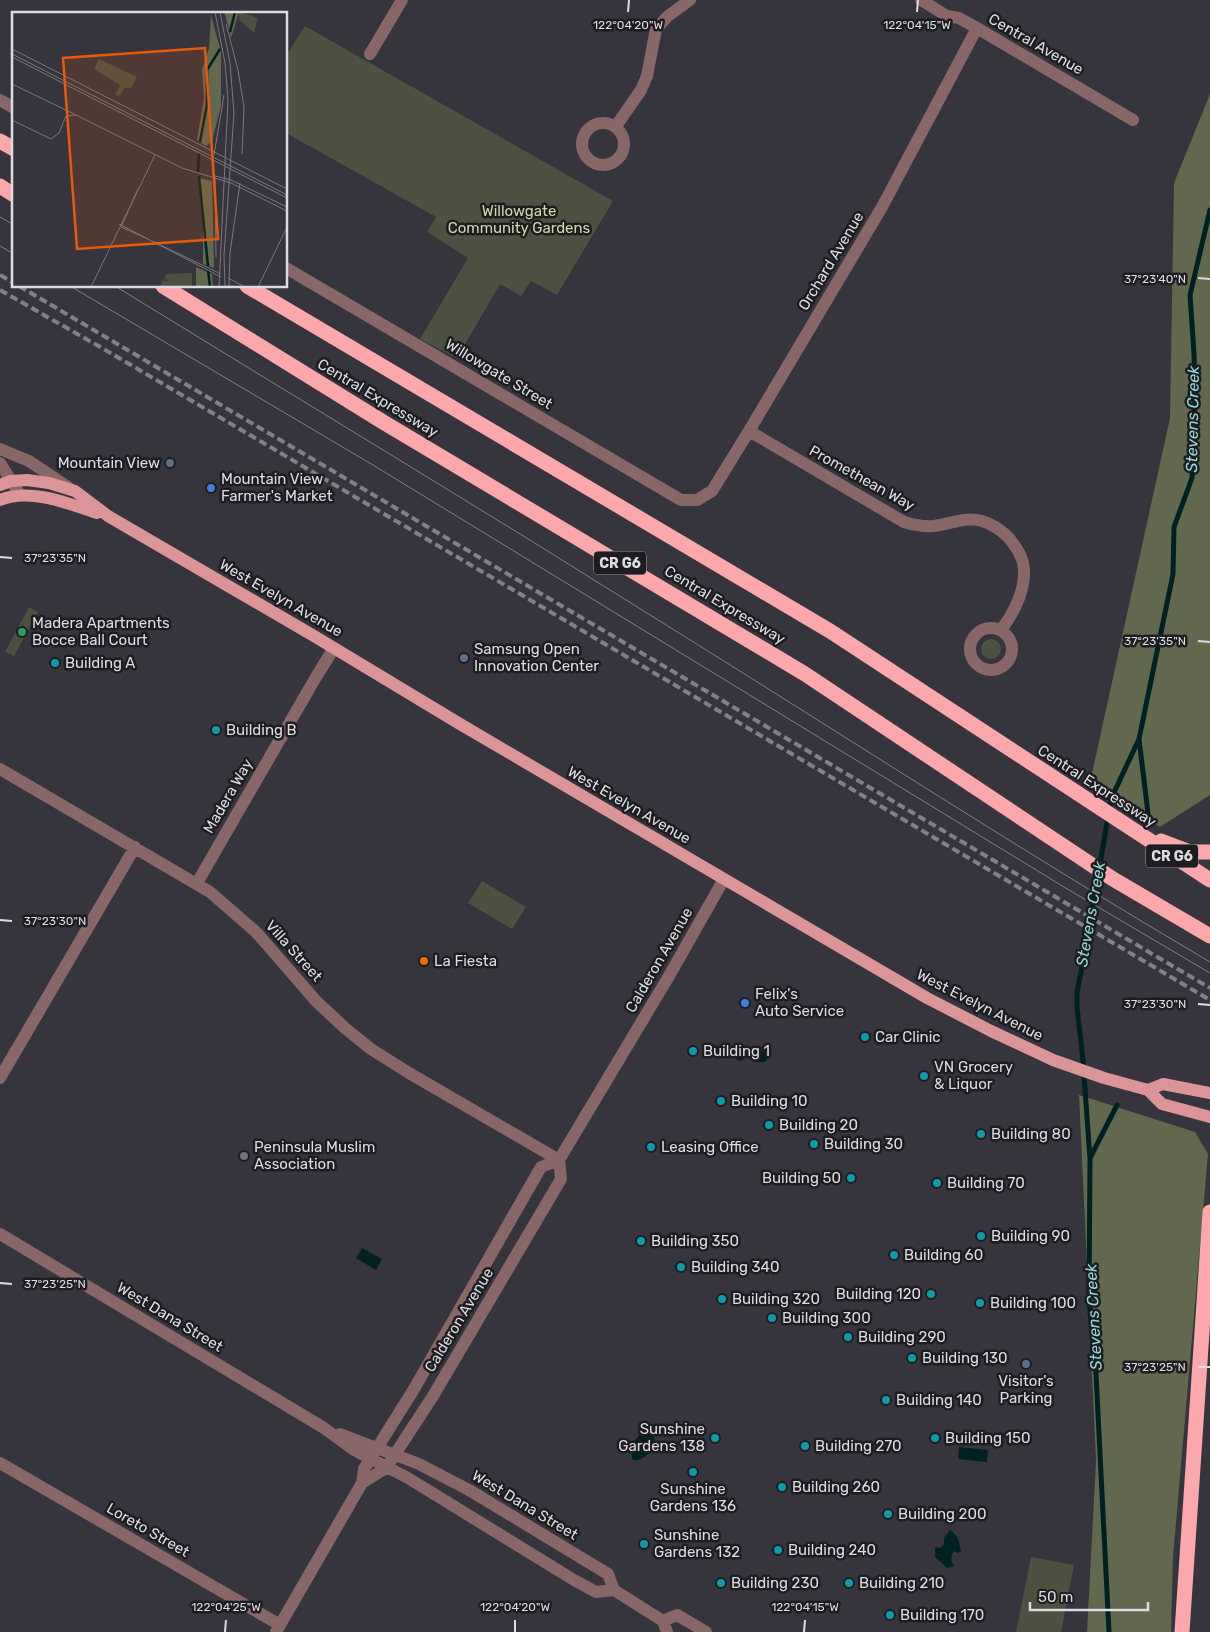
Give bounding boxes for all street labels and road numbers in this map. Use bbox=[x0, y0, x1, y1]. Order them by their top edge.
street label: Central Avenue bbox=[985, 10, 1087, 78]
street label: Orchard Avenue bbox=[795, 208, 867, 314]
street label: Willowgate Street bbox=[442, 335, 556, 413]
street label: Central Expressway bbox=[314, 355, 442, 441]
street label: Promethean Way bbox=[806, 442, 918, 514]
road number: CR G6 bbox=[594, 552, 646, 574]
street label: West Evelyn Avenue bbox=[216, 555, 346, 641]
street label: Central Expressway bbox=[661, 562, 789, 648]
street label: Central Expressway bbox=[1034, 741, 1160, 831]
street label: Madera Way bbox=[199, 756, 257, 836]
street label: West Evelyn Avenue bbox=[564, 762, 694, 848]
road number: CR G6 bbox=[1146, 844, 1198, 868]
street label: Calderon Avenue bbox=[622, 904, 696, 1016]
street label: Villa Street bbox=[262, 917, 326, 985]
street label: West Evelyn Avenue bbox=[914, 965, 1046, 1045]
street label: Calderon Avenue bbox=[421, 1265, 497, 1375]
street label: West Dana Street bbox=[114, 1278, 226, 1356]
street label: West Dana Street bbox=[469, 1466, 581, 1544]
street label: Loreto Street bbox=[104, 1499, 193, 1561]

